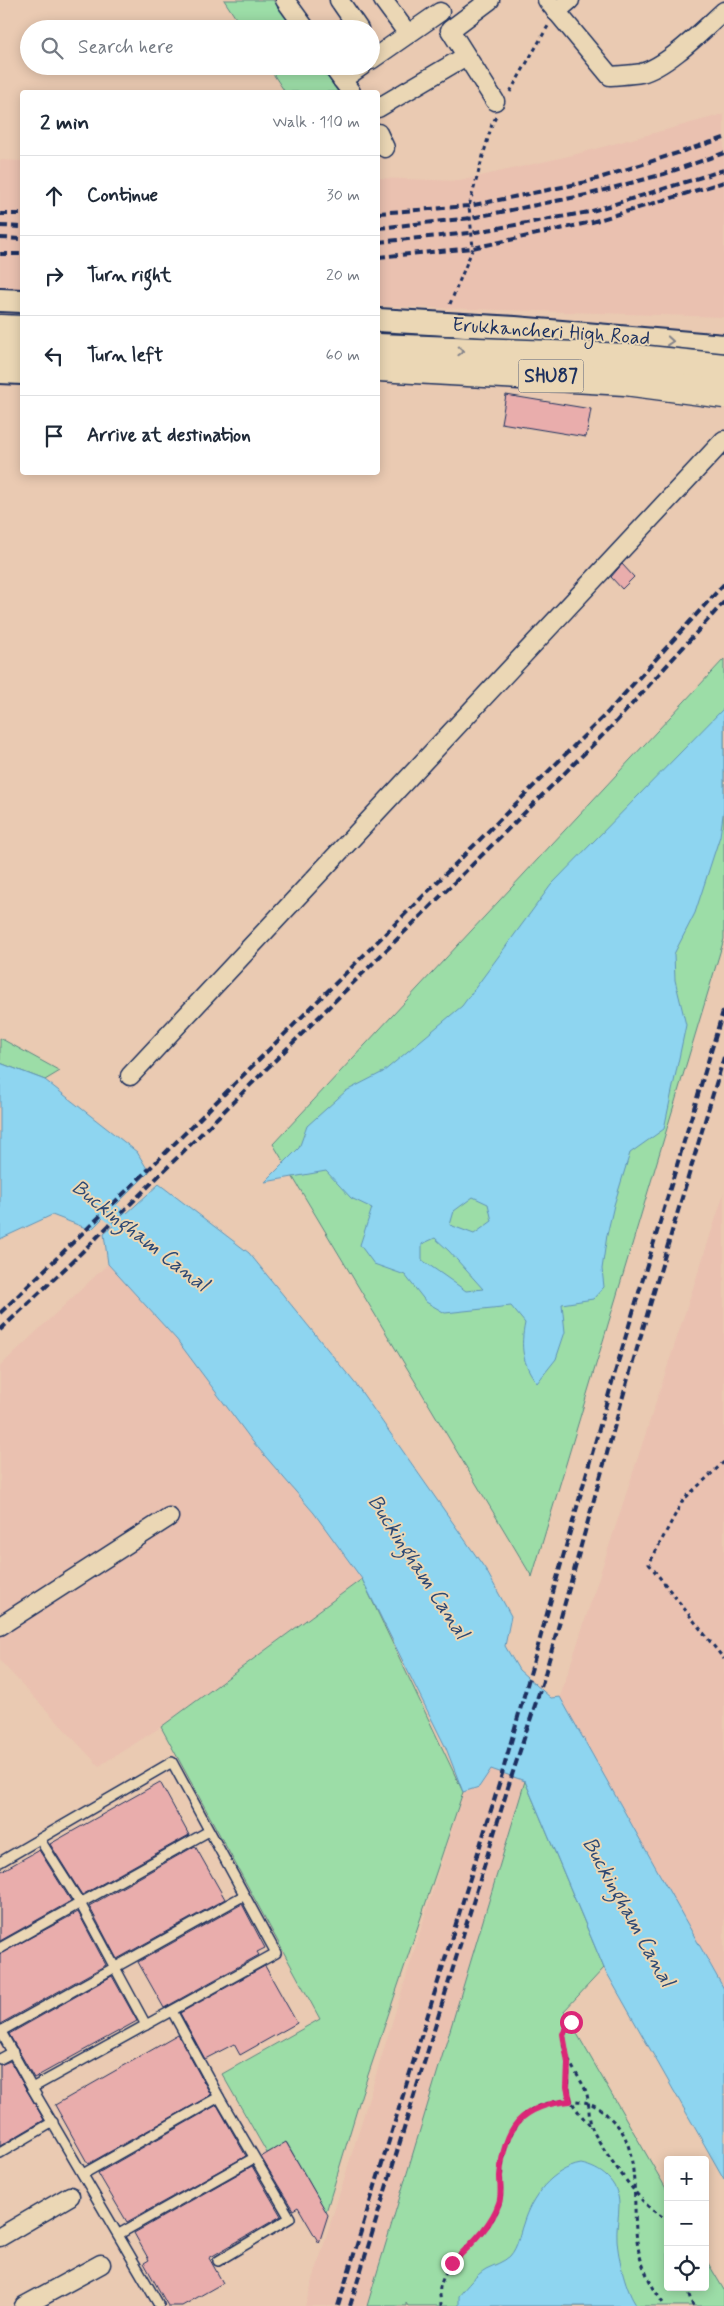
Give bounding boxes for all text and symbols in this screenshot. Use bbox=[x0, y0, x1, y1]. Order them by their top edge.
search box bbox=[20, 20, 380, 75]
icon: search bbox=[38, 34, 66, 62]
text: Search here bbox=[78, 35, 174, 60]
text: 2 min bbox=[40, 109, 89, 137]
text: Walk · 110 m bbox=[272, 112, 360, 133]
icon: ahead bbox=[40, 182, 68, 210]
text: Continue bbox=[87, 183, 158, 208]
text: 30 m bbox=[327, 185, 360, 206]
icon: right bbox=[40, 262, 68, 290]
text: Turn right bbox=[87, 263, 171, 288]
text: 20 m bbox=[326, 265, 360, 286]
street label: Erukkancheri High Road bbox=[451, 312, 651, 353]
one-way arrow bbox=[667, 336, 675, 347]
icon: left bbox=[40, 342, 68, 370]
text: Turn left bbox=[87, 343, 163, 368]
text: 60 m bbox=[326, 345, 360, 366]
one-way arrow bbox=[457, 346, 465, 357]
road number: SHU87 bbox=[518, 360, 584, 392]
icon: arrive bbox=[40, 422, 68, 450]
text: Arrive at destination bbox=[87, 423, 251, 448]
water label: Buckingham Canal bbox=[64, 1174, 216, 1301]
water label: Buckingham Canal bbox=[359, 1489, 476, 1647]
water label: Buckingham Canal bbox=[574, 1832, 682, 1994]
route start bbox=[560, 2011, 583, 2034]
map controls bbox=[664, 2156, 709, 2291]
button: + bbox=[664, 2156, 709, 2201]
button: − bbox=[664, 2201, 709, 2246]
button: locate bbox=[664, 2246, 709, 2291]
route end bbox=[441, 2252, 464, 2275]

